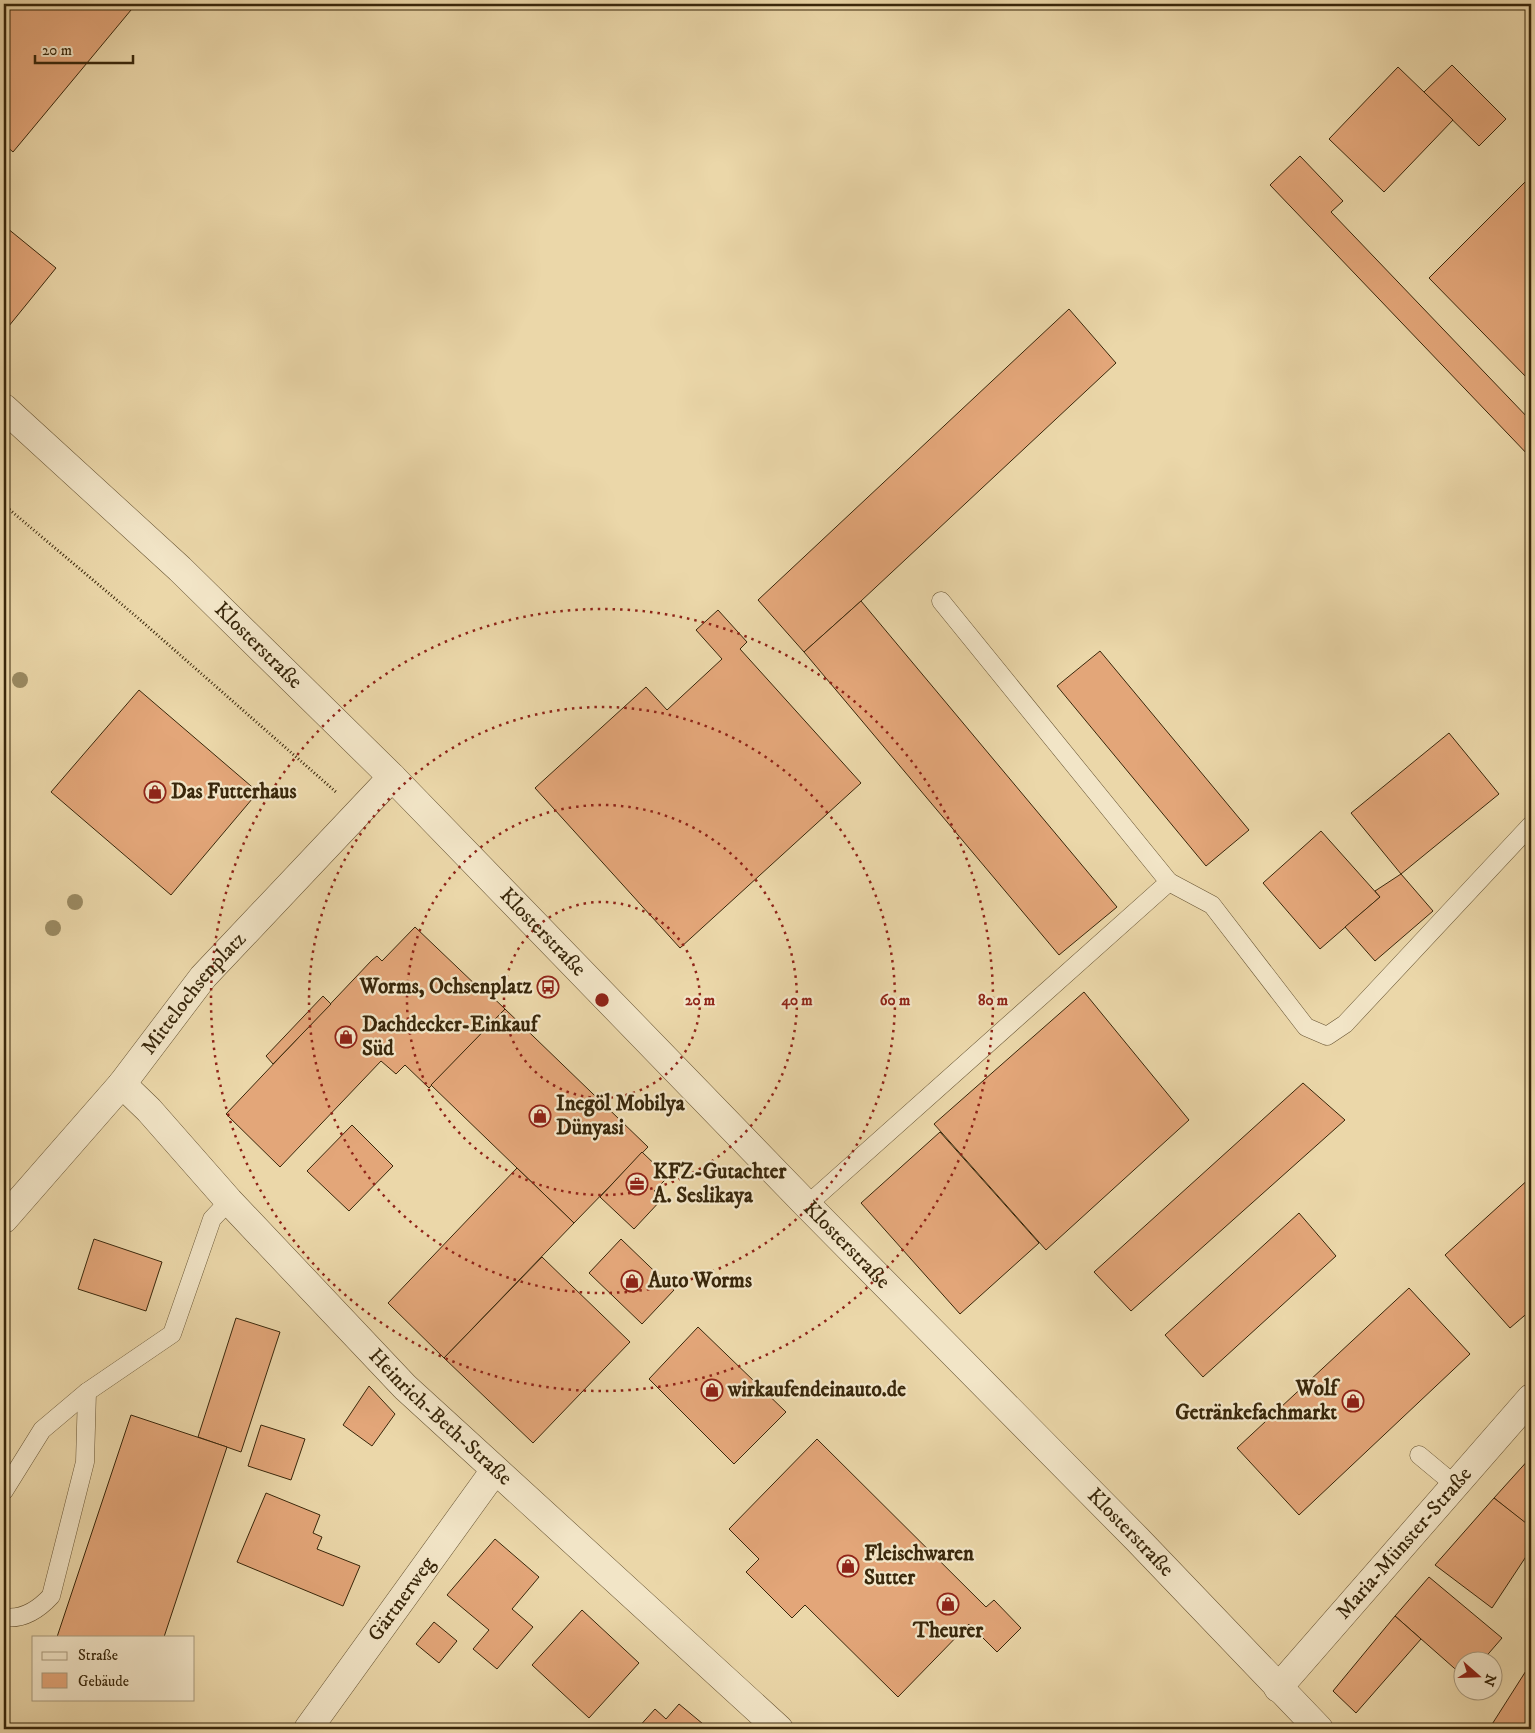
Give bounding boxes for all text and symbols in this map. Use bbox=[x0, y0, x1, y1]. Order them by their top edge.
scale bar bbox=[35, 32, 132, 64]
text: 20 m bbox=[42, 41, 72, 60]
street label: Klosterstraße bbox=[209, 597, 308, 695]
place label: Das Futterhaus bbox=[171, 779, 297, 805]
shop icon: Das Futterhaus bbox=[143, 780, 167, 804]
street label: Klosterstraße bbox=[494, 883, 592, 982]
street label: Mittelochsenplatz bbox=[136, 926, 252, 1060]
place label: Worms, Ochsenplatz bbox=[359, 974, 533, 1000]
bus stop icon: Worms, Ochsenplatz bbox=[536, 975, 560, 999]
centre of rings bbox=[593, 991, 611, 1009]
text: 20 m bbox=[685, 991, 716, 1010]
text: 40 m bbox=[780, 991, 813, 1010]
text: 60 m bbox=[880, 991, 911, 1010]
text: 80 m bbox=[978, 991, 1009, 1010]
place label: Dachdecker-Einkauf Süd bbox=[362, 1012, 541, 1062]
shop icon: Dachdecker-Einkauf Süd bbox=[334, 1025, 358, 1049]
place label: Inegöl Mobilya Dünyasi bbox=[556, 1091, 686, 1141]
shop icon: Inegöl Mobilya Dünyasi bbox=[528, 1104, 552, 1128]
place label: KFZ-Gutachter A. Seslikaya bbox=[652, 1159, 787, 1209]
office icon: KFZ-Gutachter A. Seslikaya bbox=[625, 1172, 649, 1196]
street label: Klosterstraße bbox=[797, 1196, 896, 1295]
place label: Auto Worms bbox=[647, 1268, 752, 1294]
shop icon: Auto Worms bbox=[620, 1269, 644, 1293]
street label: Heinrich-Beth-Straße bbox=[363, 1343, 518, 1492]
place label: Wolf Getränkefachmarkt bbox=[1175, 1376, 1340, 1426]
place label: wirkaufendeinauto.de bbox=[727, 1377, 906, 1403]
shop icon: wirkaufendeinauto.de bbox=[700, 1378, 724, 1402]
shop icon: Wolf Getränkefachmarkt bbox=[1341, 1389, 1365, 1413]
street label: Maria-Münster-Straße bbox=[1331, 1462, 1478, 1625]
street label: Klosterstraße bbox=[1081, 1483, 1179, 1583]
place label: Fleischwaren Sutter bbox=[864, 1541, 975, 1591]
street label: Gärtnerweg bbox=[362, 1551, 441, 1647]
shop icon: Fleischwaren Sutter bbox=[836, 1554, 860, 1578]
shop icon: Theurer bbox=[936, 1592, 960, 1616]
place label: Theurer bbox=[912, 1618, 984, 1644]
legend bbox=[32, 1636, 195, 1700]
text: Straße bbox=[78, 1646, 118, 1665]
north arrow bbox=[1452, 1650, 1502, 1700]
text: Gebäude bbox=[78, 1672, 129, 1691]
text: N bbox=[1479, 1672, 1500, 1689]

